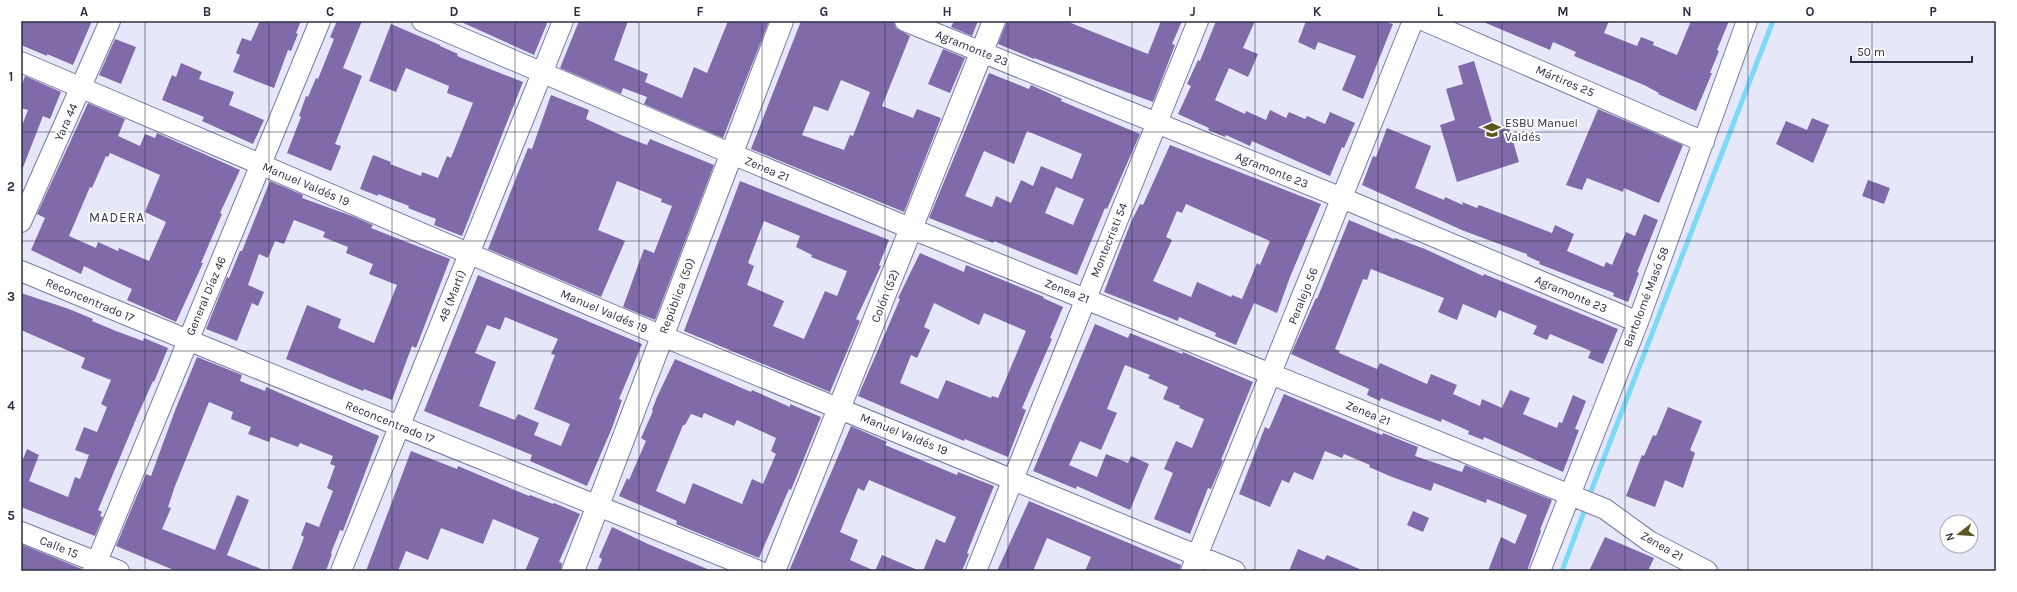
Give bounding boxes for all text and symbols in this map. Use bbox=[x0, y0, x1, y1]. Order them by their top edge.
text: A bbox=[80, 4, 88, 19]
text: B bbox=[203, 4, 211, 19]
text: C bbox=[326, 4, 334, 19]
text: D bbox=[450, 4, 459, 19]
text: E bbox=[573, 4, 581, 19]
text: F bbox=[696, 4, 704, 19]
text: G bbox=[820, 4, 828, 19]
text: H bbox=[942, 4, 952, 19]
text: I bbox=[1068, 4, 1072, 19]
text: J bbox=[1190, 4, 1196, 19]
text: K bbox=[1313, 4, 1322, 19]
text: L bbox=[1437, 4, 1444, 19]
text: M bbox=[1557, 4, 1569, 19]
text: N bbox=[1682, 4, 1692, 19]
text: O bbox=[1806, 4, 1815, 19]
text: P bbox=[1929, 4, 1937, 19]
street label: Agramonte 23 bbox=[934, 27, 1010, 69]
scale bar bbox=[1851, 38, 1972, 64]
text: 50 m bbox=[1857, 45, 1885, 59]
street label: Mártires 25 bbox=[1533, 62, 1597, 100]
text: 1 bbox=[9, 69, 13, 84]
street label: Yara 44 bbox=[52, 101, 81, 143]
place label: ESBU Manuel Valdés bbox=[1505, 116, 1578, 144]
school or university icon: ESBU Manuel Valdés bbox=[1482, 120, 1502, 140]
street label: Agramonte 23 bbox=[1234, 149, 1310, 191]
street label: Zenea 21 bbox=[743, 153, 791, 185]
street label: Manuel Valdés 19 bbox=[260, 159, 352, 209]
text: 2 bbox=[7, 179, 15, 194]
street label: Montecristi 54 bbox=[1088, 200, 1130, 279]
district label: MADERA bbox=[89, 210, 145, 225]
street label: Bartolomé Masó 58 bbox=[1620, 245, 1672, 349]
street label: General Díaz 46 bbox=[183, 254, 229, 338]
street label: República (50) bbox=[656, 256, 698, 336]
street label: Peralejo 56 bbox=[1285, 265, 1321, 326]
street label: Colón (52) bbox=[868, 267, 902, 325]
street label: 48 (Martí) bbox=[435, 268, 469, 324]
street label: Agramonte 23 bbox=[1533, 272, 1609, 316]
street label: Reconcentrado 17 bbox=[44, 275, 137, 325]
street label: Zenea 21 bbox=[1043, 276, 1091, 306]
street label: Manuel Valdés 19 bbox=[558, 286, 650, 336]
text: 3 bbox=[7, 289, 15, 304]
text: 4 bbox=[7, 398, 15, 413]
street label: Reconcentrado 17 bbox=[343, 398, 437, 446]
street label: Zenea 21 bbox=[1344, 398, 1392, 428]
street label: Manuel Valdés 19 bbox=[858, 410, 950, 458]
text: 5 bbox=[7, 508, 15, 523]
north arrow bbox=[1939, 514, 1979, 554]
street label: Zenea 21 bbox=[1638, 528, 1686, 564]
text: N bbox=[1943, 531, 1957, 542]
street label: Calle 15 bbox=[38, 533, 81, 561]

